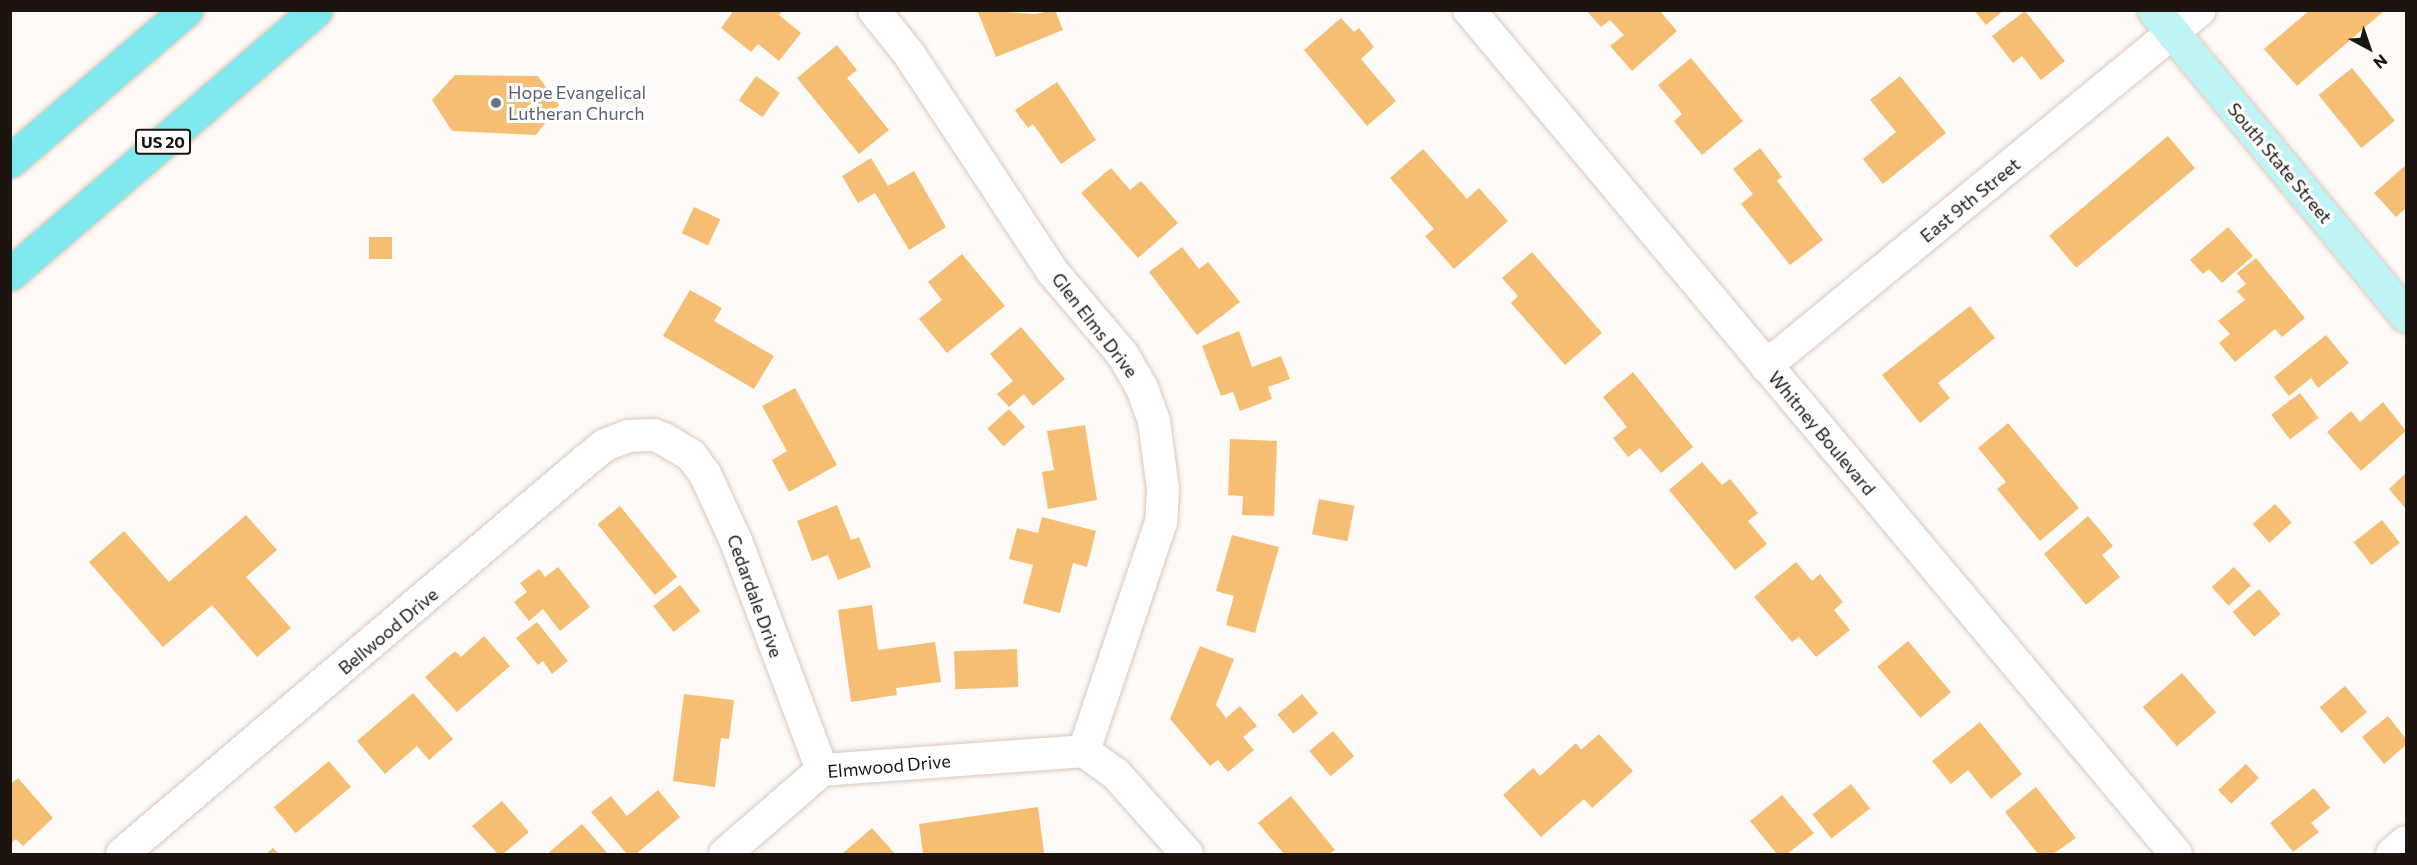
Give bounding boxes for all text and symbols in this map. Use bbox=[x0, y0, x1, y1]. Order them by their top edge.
north arrow bbox=[2339, 18, 2399, 78]
text: N bbox=[2370, 51, 2392, 73]
place label: Hope Evangelical Lutheran Church bbox=[508, 82, 646, 124]
marker: Hope Evangelical Lutheran Church bbox=[489, 96, 503, 110]
street label: South State Street bbox=[2223, 98, 2337, 228]
road number: US 20 bbox=[134, 129, 192, 155]
street label: East 9th Street bbox=[1916, 153, 2024, 247]
street label: Glen Elms Drive bbox=[1047, 268, 1143, 382]
street label: Whitney Boulevard bbox=[1764, 367, 1880, 499]
street label: Cedardale Drive bbox=[723, 532, 787, 660]
street label: Bellwood Drive bbox=[334, 583, 442, 679]
street label: Elmwood Drive bbox=[826, 750, 952, 782]

